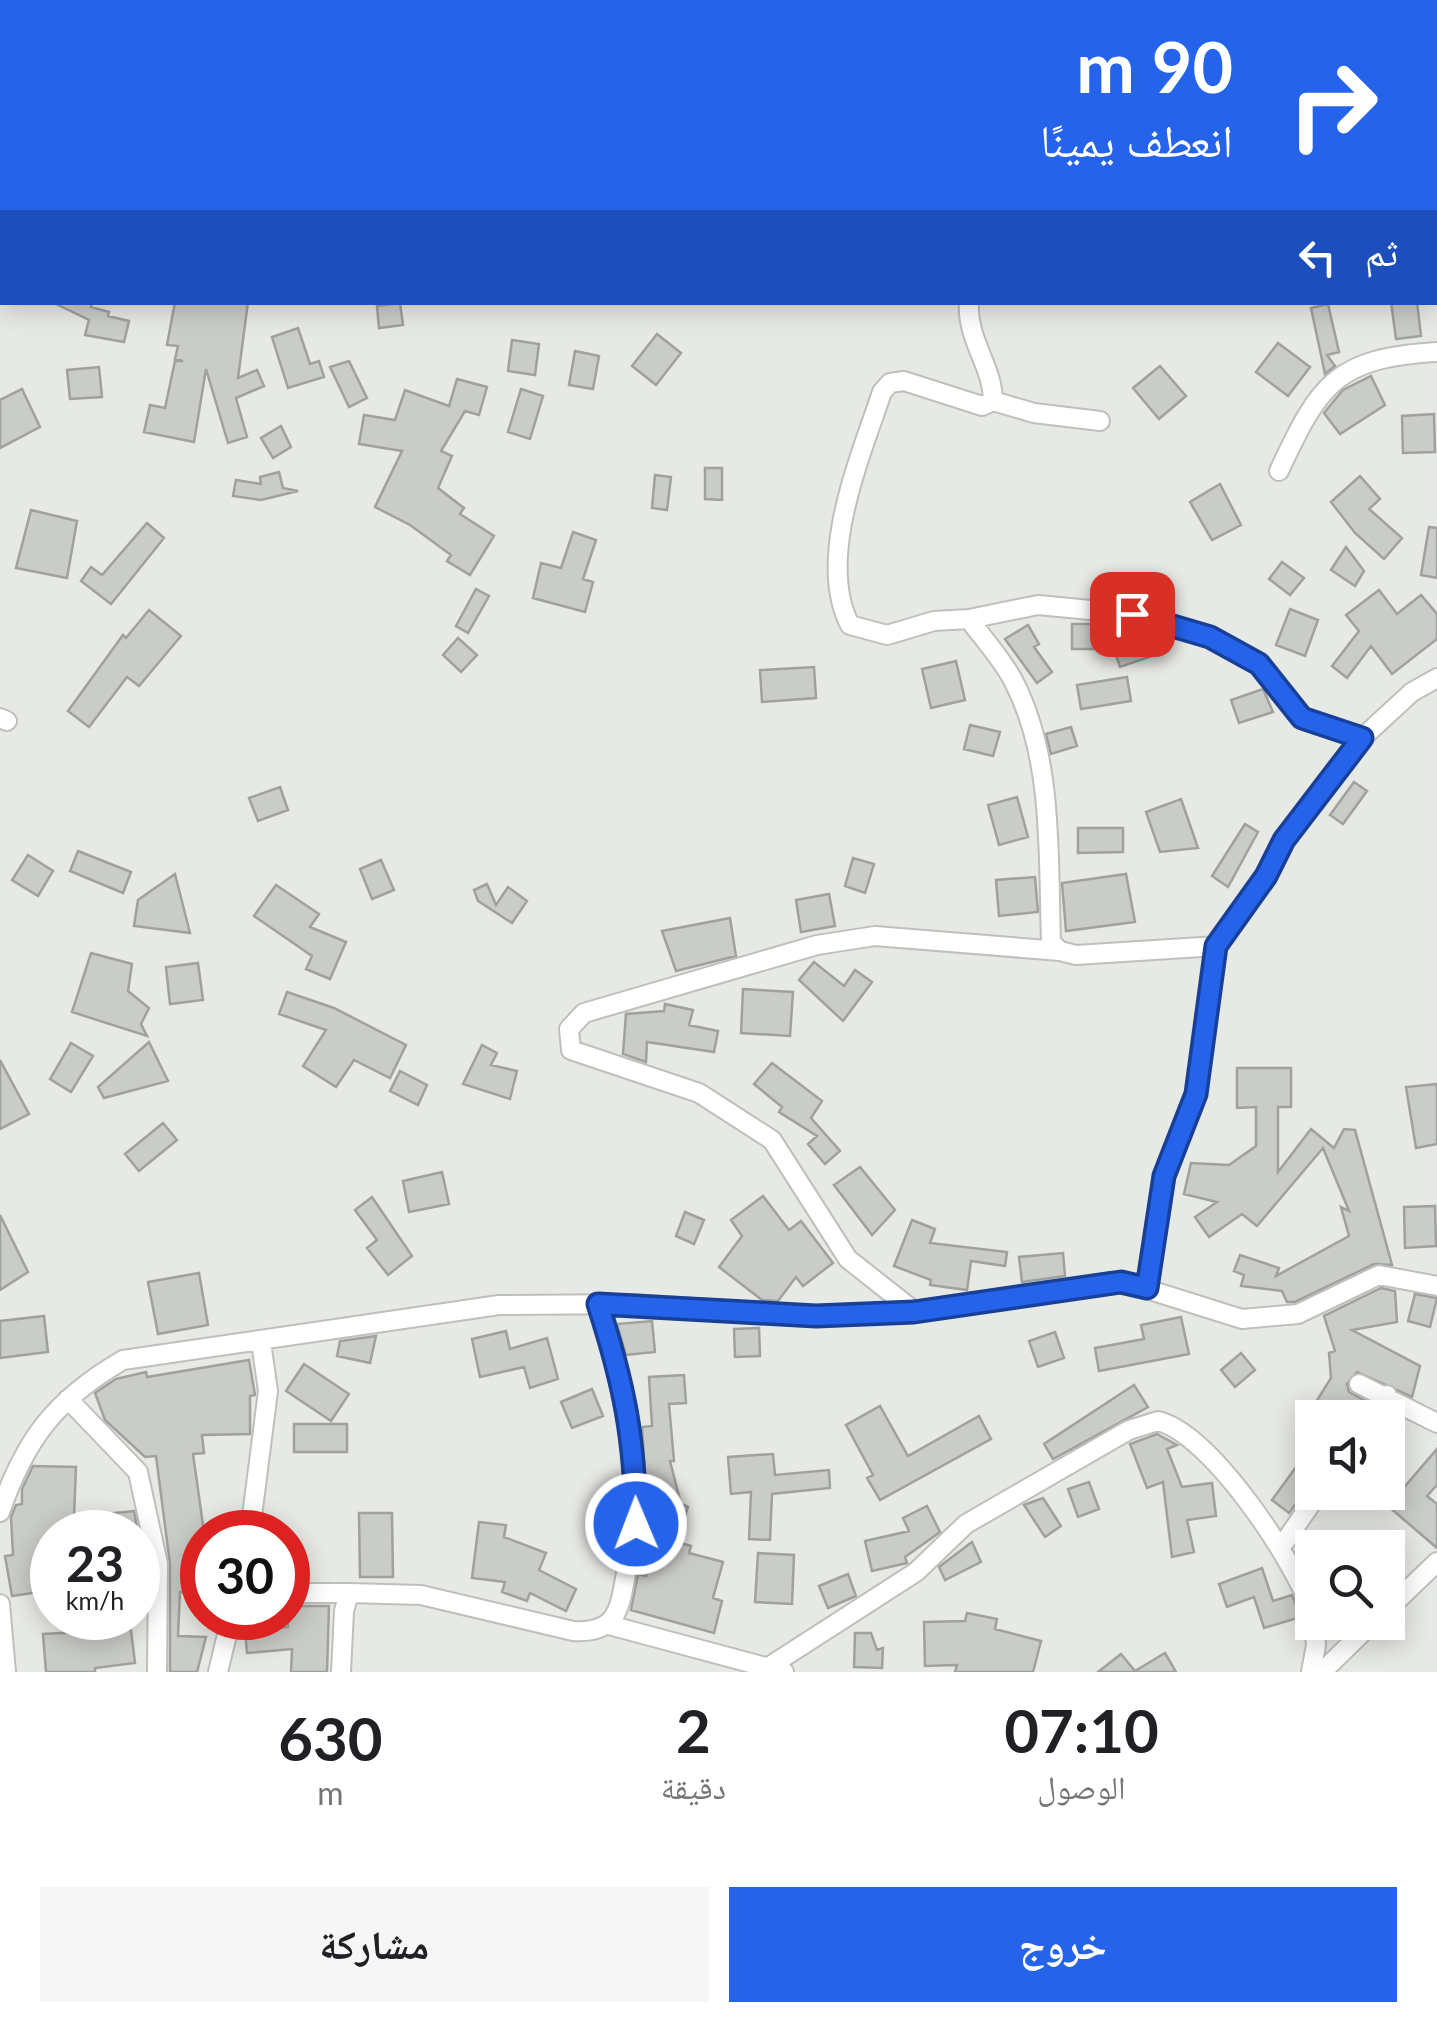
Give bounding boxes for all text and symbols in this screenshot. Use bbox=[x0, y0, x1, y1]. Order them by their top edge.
text: 90 m bbox=[1076, 24, 1233, 108]
icon: right bbox=[1268, 40, 1398, 170]
text: انعطف يمينًا bbox=[1040, 113, 1233, 167]
text: ثم bbox=[1365, 228, 1398, 274]
icon: left bbox=[1290, 230, 1345, 285]
pin bbox=[1090, 572, 1175, 657]
icon: arrive bbox=[1105, 587, 1160, 642]
map controls bbox=[1295, 1400, 1405, 1640]
button: sound bbox=[1295, 1400, 1405, 1510]
position arrow bbox=[584, 1472, 688, 1576]
speed limit sign: 30 bbox=[180, 1510, 310, 1640]
button: search bbox=[1295, 1530, 1405, 1640]
text: 23 bbox=[66, 1533, 124, 1593]
text: km/h bbox=[66, 1585, 124, 1615]
text: 2 bbox=[676, 1694, 711, 1766]
text: 07:10 bbox=[1004, 1694, 1159, 1766]
text: 630 bbox=[278, 1702, 383, 1774]
text: دقيقة bbox=[661, 1767, 726, 1806]
text: الوصول bbox=[1037, 1767, 1126, 1806]
text: m bbox=[317, 1773, 344, 1812]
button: مشاركة bbox=[40, 1887, 709, 2002]
button: خروج bbox=[729, 1887, 1397, 2002]

